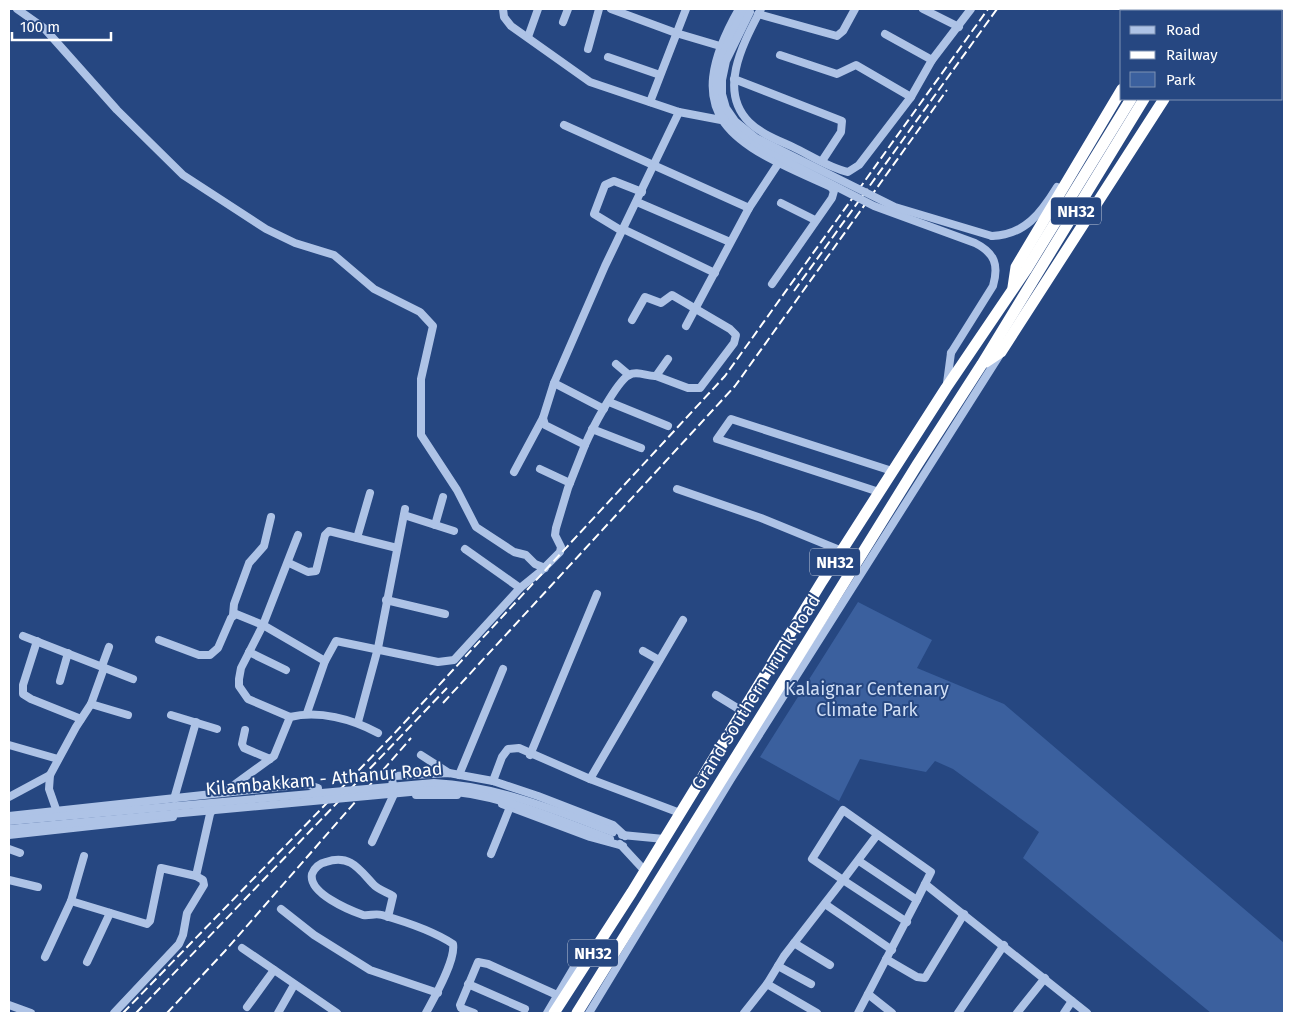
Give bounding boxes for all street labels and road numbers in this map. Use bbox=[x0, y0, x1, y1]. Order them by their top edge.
road number: NH32 bbox=[1051, 198, 1101, 225]
road number: NH32 bbox=[810, 548, 860, 576]
street label: Grand Southern Trunk Road bbox=[687, 590, 825, 794]
street label: Kilambakkam - Athanur Road bbox=[205, 758, 443, 800]
road number: NH32 bbox=[568, 940, 618, 966]

